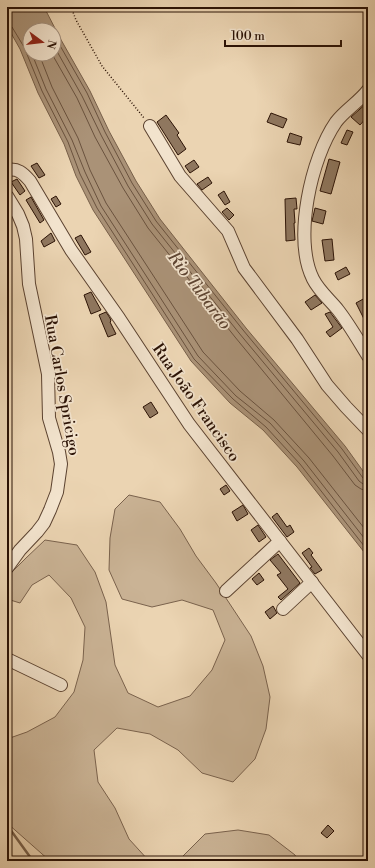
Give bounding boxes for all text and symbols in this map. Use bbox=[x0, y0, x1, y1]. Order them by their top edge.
north arrow bbox=[22, 22, 62, 62]
scale bar bbox=[225, 22, 341, 48]
text: 100 m bbox=[231, 29, 265, 44]
text: N bbox=[43, 38, 59, 51]
water label: Rio Tubarão bbox=[162, 246, 236, 334]
street label: Rua Carlos Spricigo bbox=[40, 313, 84, 457]
street label: Rua João Francisco bbox=[148, 339, 245, 466]

